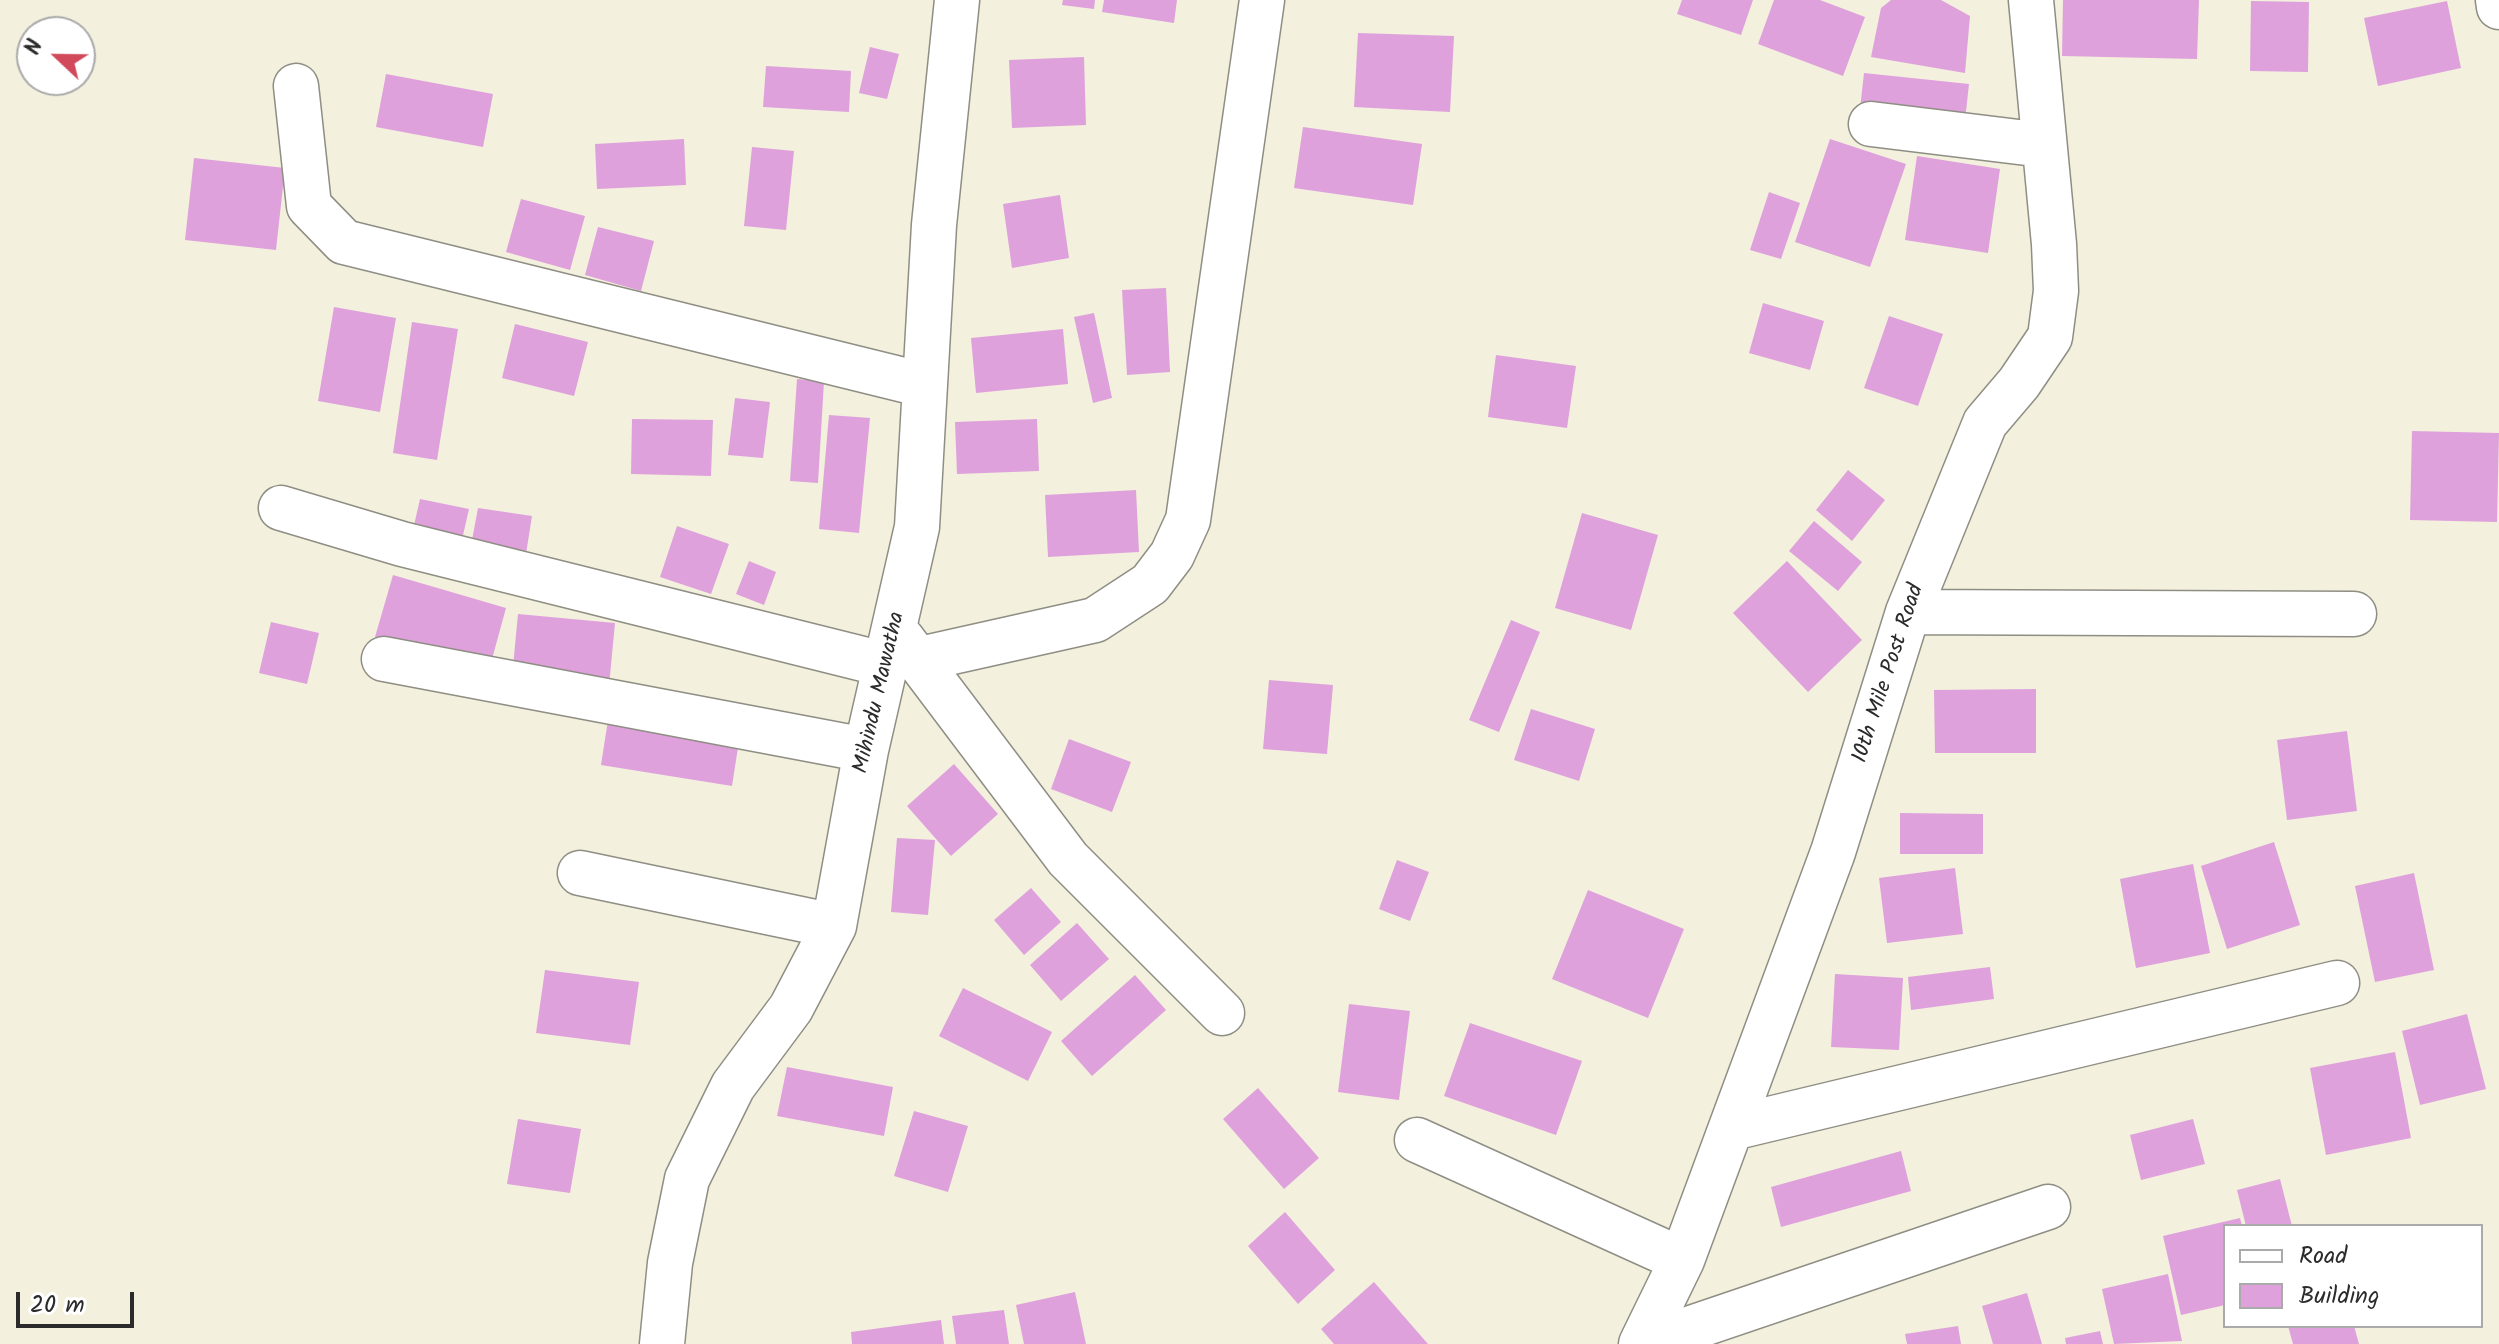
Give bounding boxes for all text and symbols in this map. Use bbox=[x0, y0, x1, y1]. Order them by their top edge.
north arrow bbox=[16, 16, 96, 96]
text: N bbox=[16, 35, 54, 61]
street label: 10th Mile Post Road bbox=[1849, 581, 1931, 767]
street label: Mihindu Mawatha bbox=[850, 610, 912, 776]
legend bbox=[2223, 1224, 2483, 1328]
text: Road bbox=[2299, 1237, 2347, 1276]
scale bar bbox=[20, 1276, 138, 1326]
text: Building bbox=[2299, 1277, 2379, 1316]
text: 20 m bbox=[30, 1286, 85, 1325]

